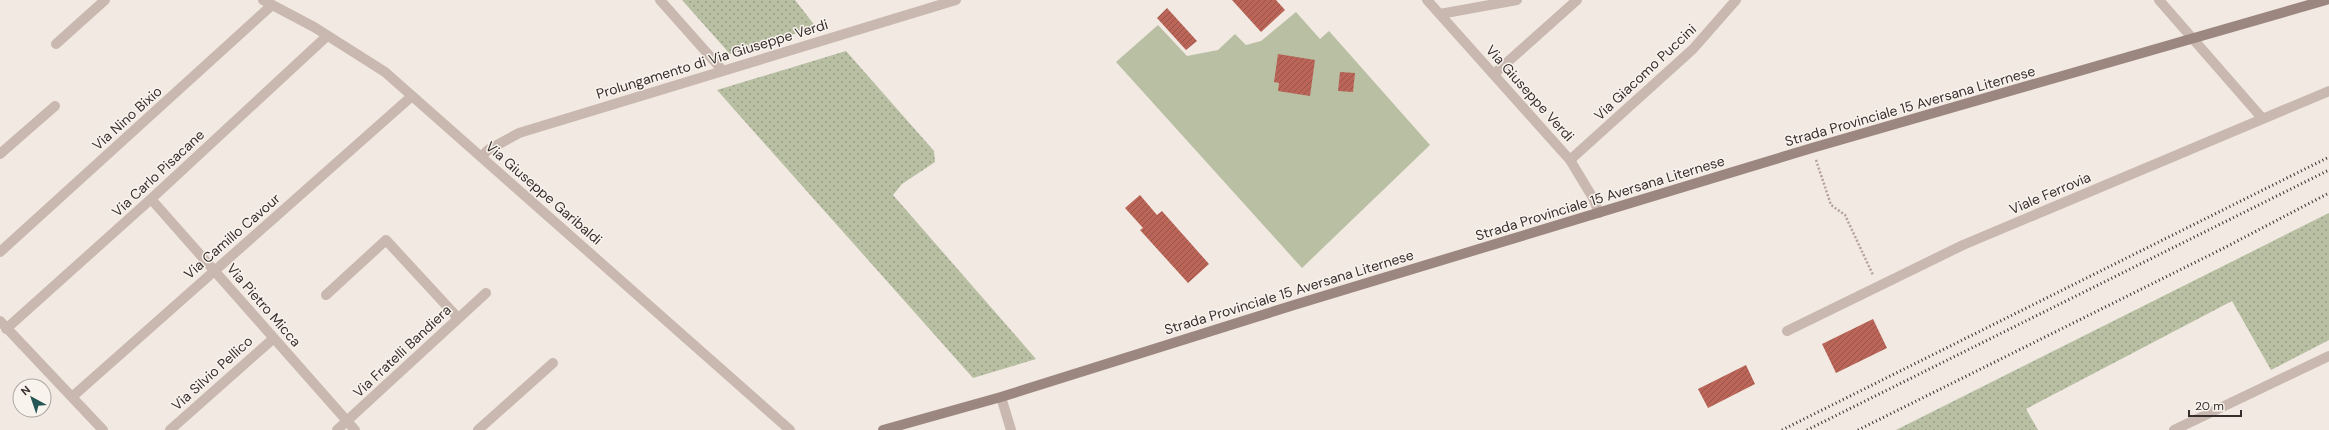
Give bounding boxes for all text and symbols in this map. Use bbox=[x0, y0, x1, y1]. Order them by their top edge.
street label: Prolungamento di Via Giuseppe Verdi bbox=[594, 15, 830, 103]
street label: Via Giacomo Puccini bbox=[1590, 20, 1700, 124]
street label: Via Giuseppe Verdi bbox=[1482, 41, 1578, 145]
street label: Strada Provinciale 15 Aversana Liternese bbox=[1783, 62, 2037, 150]
street label: Via Nino Bixio bbox=[88, 82, 166, 154]
street label: Via Carlo Pisacane bbox=[108, 126, 208, 220]
street label: Via Giuseppe Garibaldi bbox=[482, 137, 606, 249]
street label: Strada Provinciale 15 Aversana Liternese bbox=[1473, 151, 1727, 245]
street label: Viale Ferrovia bbox=[2007, 168, 2093, 218]
street label: Via Camillo Cavour bbox=[180, 189, 284, 283]
street label: Strada Provinciale 15 Aversana Liternese bbox=[1162, 245, 1416, 339]
street label: Via Pietro Micca bbox=[223, 260, 305, 350]
street label: Via Fratelli Bandiera bbox=[349, 301, 455, 401]
street label: Via Silvio Pellico bbox=[168, 332, 256, 414]
north arrow bbox=[12, 378, 52, 418]
text: N bbox=[18, 382, 33, 398]
scale bar bbox=[2189, 392, 2241, 418]
text: 20 m bbox=[2195, 398, 2224, 414]

